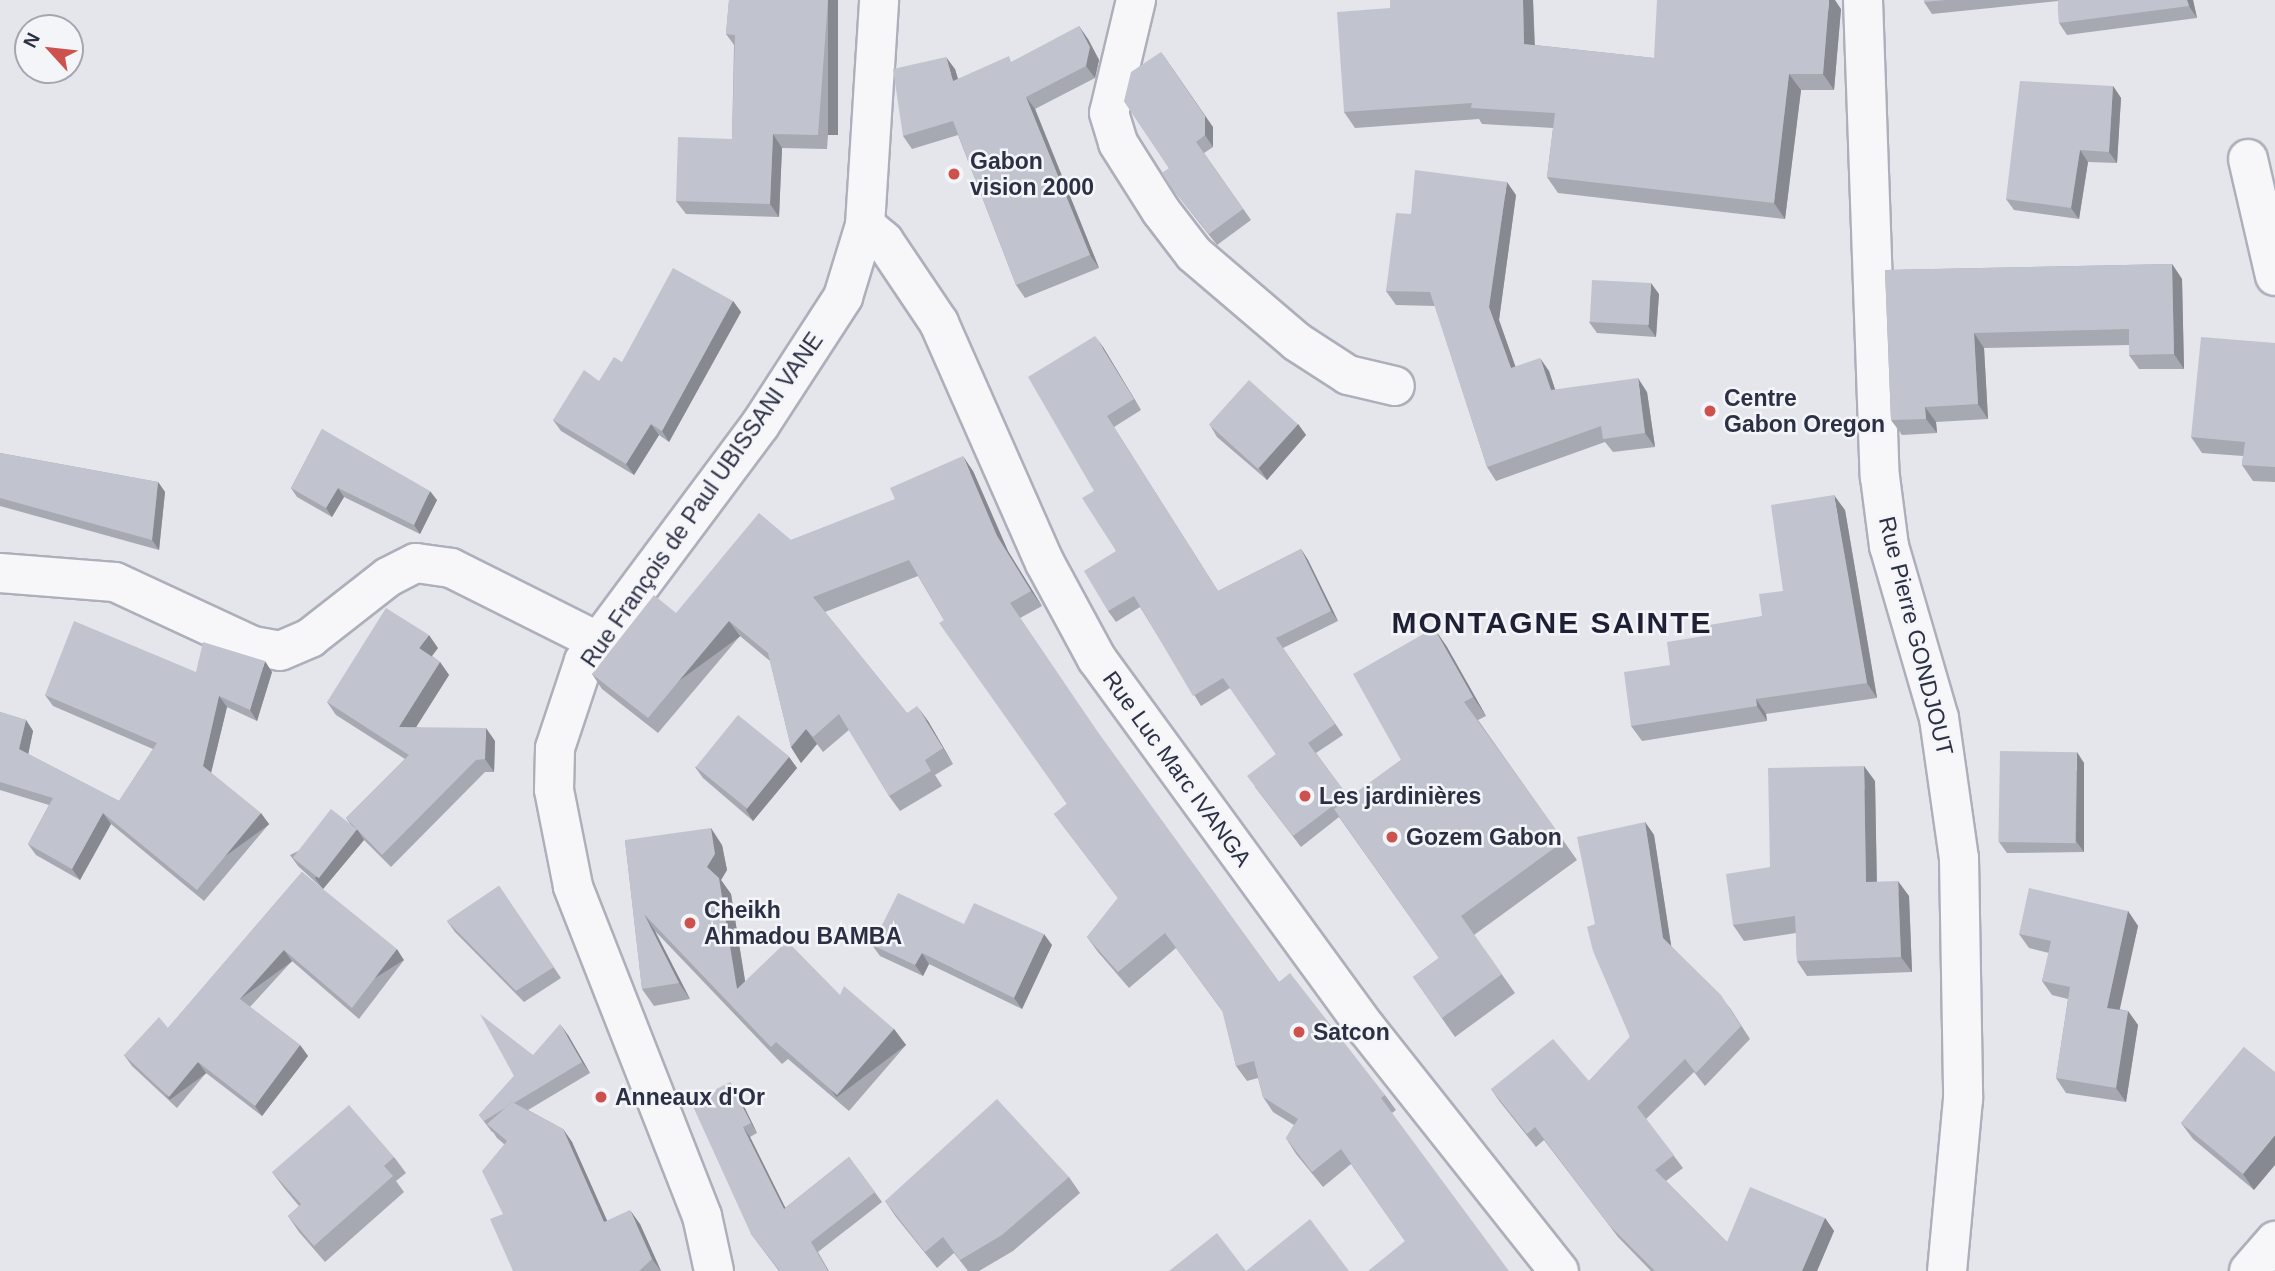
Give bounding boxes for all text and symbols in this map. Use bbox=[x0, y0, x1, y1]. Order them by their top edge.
north arrow bbox=[14, 14, 84, 84]
text: N bbox=[19, 29, 44, 51]
place label: Gabon vision 2000 bbox=[970, 147, 1094, 201]
marker: Gabon vision 2000 bbox=[944, 164, 964, 184]
street label: Rue François de Paul UBISSANI VANE bbox=[575, 327, 829, 673]
place label: Centre Gabon Oregon bbox=[1724, 384, 1885, 438]
marker: Centre Gabon Oregon bbox=[1702, 403, 1718, 419]
street label: Rue Pierre GONDJOUT bbox=[1873, 514, 1959, 758]
district label: MONTAGNE SAINTE bbox=[1393, 605, 1711, 641]
street label: Rue Luc Marc IVANGA bbox=[1097, 666, 1257, 872]
place label: Les jardinières bbox=[1319, 782, 1481, 810]
marker: Les jardinières bbox=[1297, 788, 1313, 804]
place label: Gozem Gabon bbox=[1406, 823, 1562, 851]
marker: Gozem Gabon bbox=[1384, 829, 1400, 845]
place label: Cheikh Ahmadou BAMBA bbox=[704, 896, 902, 950]
marker: Cheikh Ahmadou BAMBA bbox=[682, 915, 698, 931]
place label: Satcon bbox=[1313, 1018, 1390, 1046]
marker: Satcon bbox=[1291, 1024, 1307, 1040]
place label: Anneaux d'Or bbox=[615, 1083, 765, 1111]
marker: Anneaux d'Or bbox=[593, 1089, 609, 1105]

